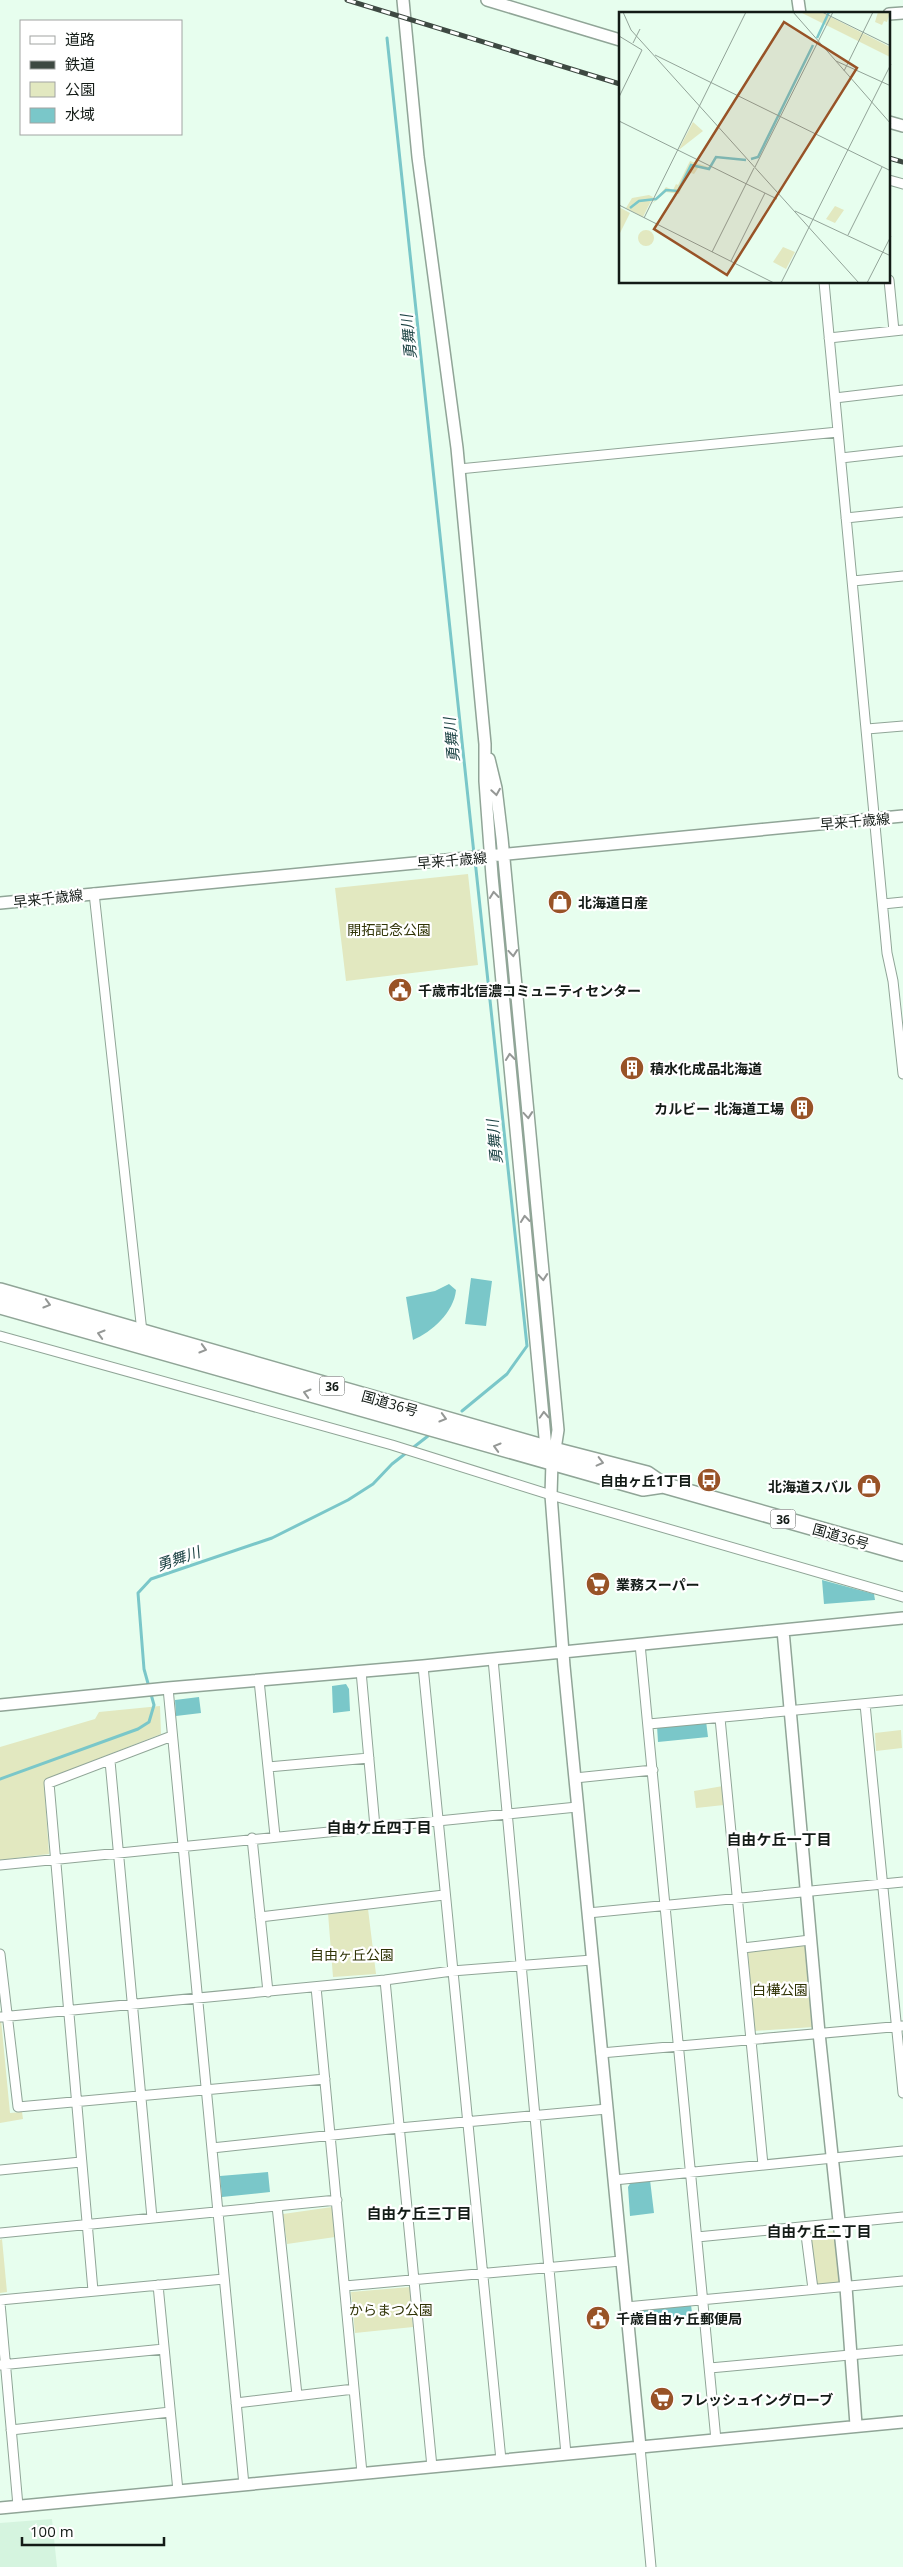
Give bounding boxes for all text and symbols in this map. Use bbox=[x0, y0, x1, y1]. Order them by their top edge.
inset map bbox=[619, 12, 890, 284]
legend bbox=[20, 20, 182, 135]
text: 道路 bbox=[65, 29, 95, 49]
text: 鉄道 bbox=[65, 54, 95, 74]
text: 公園 bbox=[65, 79, 95, 99]
text: 水域 bbox=[65, 104, 95, 124]
water label: 勇舞川 bbox=[395, 312, 420, 360]
water label: 勇舞川 bbox=[438, 715, 463, 763]
one-way arrow bbox=[491, 787, 501, 796]
street label: 早来千歳線 bbox=[819, 808, 891, 834]
street label: 早来千歳線 bbox=[416, 847, 488, 873]
street label: 早来千歳線 bbox=[12, 885, 84, 911]
shop icon: 北海道日産 bbox=[547, 889, 573, 915]
one-way arrow bbox=[489, 891, 500, 899]
place label: 北海道日産 bbox=[578, 893, 648, 912]
park label: 開拓記念公園 bbox=[347, 920, 431, 939]
one-way arrow bbox=[507, 950, 518, 958]
public building icon: 千歳市北信濃コミュニティセンター bbox=[387, 977, 413, 1003]
place label: 千歳市北信濃コミュニティセンター bbox=[418, 981, 641, 1000]
one-way arrow bbox=[504, 1052, 515, 1060]
building icon: 積水化成品北海道 bbox=[619, 1055, 645, 1081]
place label: 積水化成品北海道 bbox=[650, 1059, 762, 1078]
building icon: カルビー 北海道工場 bbox=[789, 1095, 815, 1121]
place label: カルビー 北海道工場 bbox=[654, 1099, 784, 1118]
one-way arrow bbox=[522, 1111, 533, 1119]
water label: 勇舞川 bbox=[481, 1117, 506, 1165]
one-way arrow bbox=[520, 1214, 531, 1222]
one-way arrow bbox=[538, 1273, 549, 1281]
one-way arrow bbox=[42, 1299, 50, 1309]
one-way arrow bbox=[97, 1330, 105, 1340]
one-way arrow bbox=[198, 1344, 207, 1354]
road number: 36 bbox=[320, 1376, 344, 1395]
street label: 国道36号 bbox=[359, 1386, 421, 1420]
one-way arrow bbox=[304, 1388, 312, 1398]
one-way arrow bbox=[538, 1411, 549, 1419]
one-way arrow bbox=[439, 1413, 447, 1423]
one-way arrow bbox=[493, 1442, 502, 1453]
one-way arrow bbox=[595, 1456, 604, 1467]
bus stop icon: 自由ヶ丘1丁目 bbox=[696, 1467, 722, 1493]
place label: 自由ヶ丘1丁目 bbox=[600, 1471, 692, 1490]
shop icon: 北海道スバル bbox=[856, 1473, 882, 1499]
place label: 北海道スバル bbox=[768, 1477, 852, 1496]
road number: 36 bbox=[770, 1510, 796, 1528]
street label: 国道36号 bbox=[810, 1519, 872, 1553]
water label: 勇舞川 bbox=[153, 1541, 204, 1575]
supermarket icon: 業務スーパー bbox=[585, 1571, 611, 1597]
place label: 業務スーパー bbox=[616, 1575, 700, 1594]
district label: 自由ケ丘四丁目 bbox=[326, 1817, 432, 1837]
district label: 自由ケ丘一丁目 bbox=[726, 1829, 832, 1849]
park label: 自由ヶ丘公園 bbox=[310, 1945, 394, 1964]
park label: 白樺公園 bbox=[752, 1980, 808, 1999]
district label: 自由ケ丘三丁目 bbox=[366, 2203, 472, 2223]
district label: 自由ケ丘二丁目 bbox=[766, 2221, 872, 2241]
park label: からまつ公園 bbox=[349, 2300, 433, 2319]
public building icon: 千歳自由ヶ丘郵便局 bbox=[585, 2305, 611, 2331]
place label: 千歳自由ヶ丘郵便局 bbox=[616, 2309, 742, 2328]
supermarket icon: フレッシュイングローブ bbox=[649, 2386, 675, 2412]
place label: フレッシュイングローブ bbox=[680, 2390, 833, 2409]
scale bar bbox=[22, 2514, 165, 2546]
text: 100 m bbox=[30, 2521, 74, 2541]

